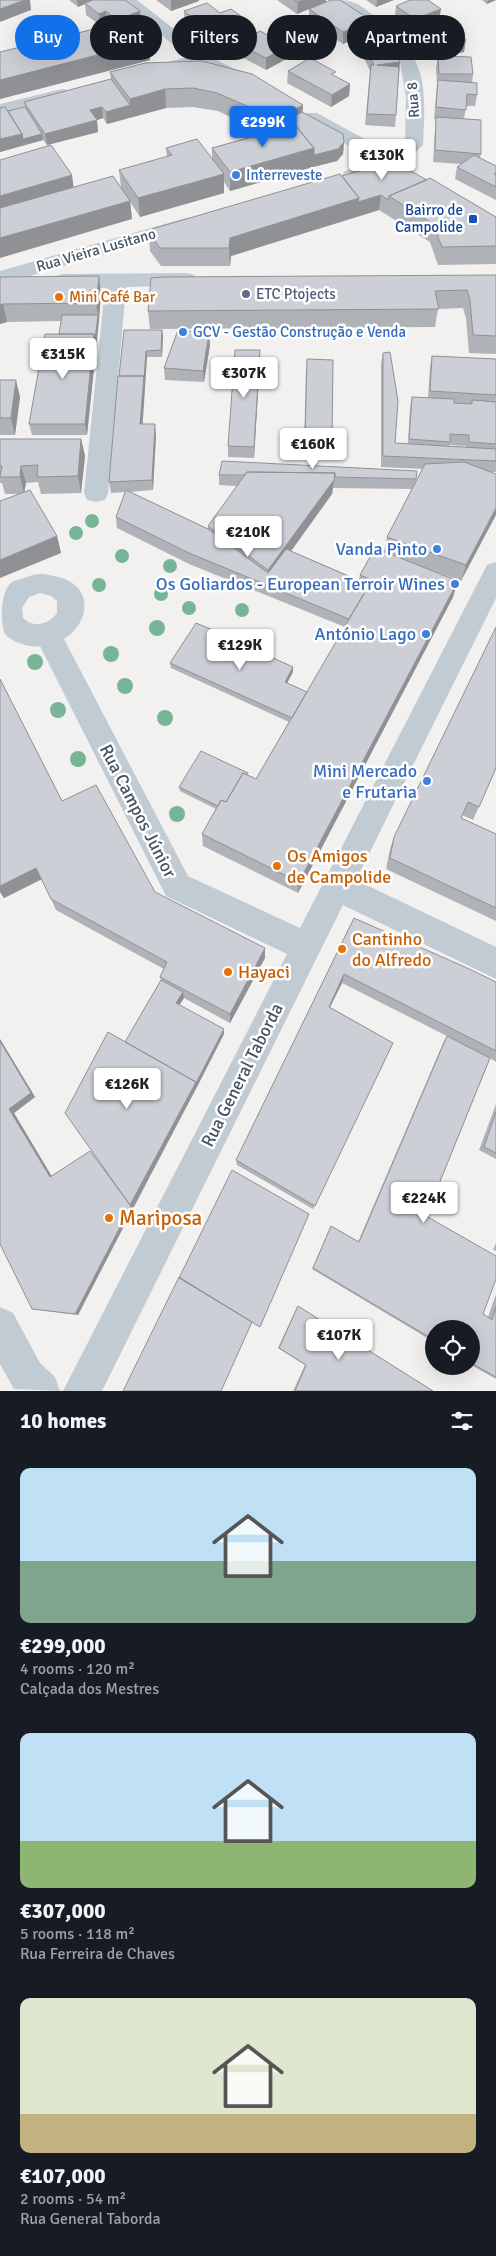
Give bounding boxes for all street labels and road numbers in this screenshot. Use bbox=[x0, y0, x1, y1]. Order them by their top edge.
street label: Rua 8 bbox=[403, 81, 423, 119]
street label: Rua Vieira Lusitano bbox=[34, 224, 158, 276]
street label: Rua Campos Júnior bbox=[95, 741, 181, 882]
street label: Rua General Taborda bbox=[196, 999, 288, 1151]

